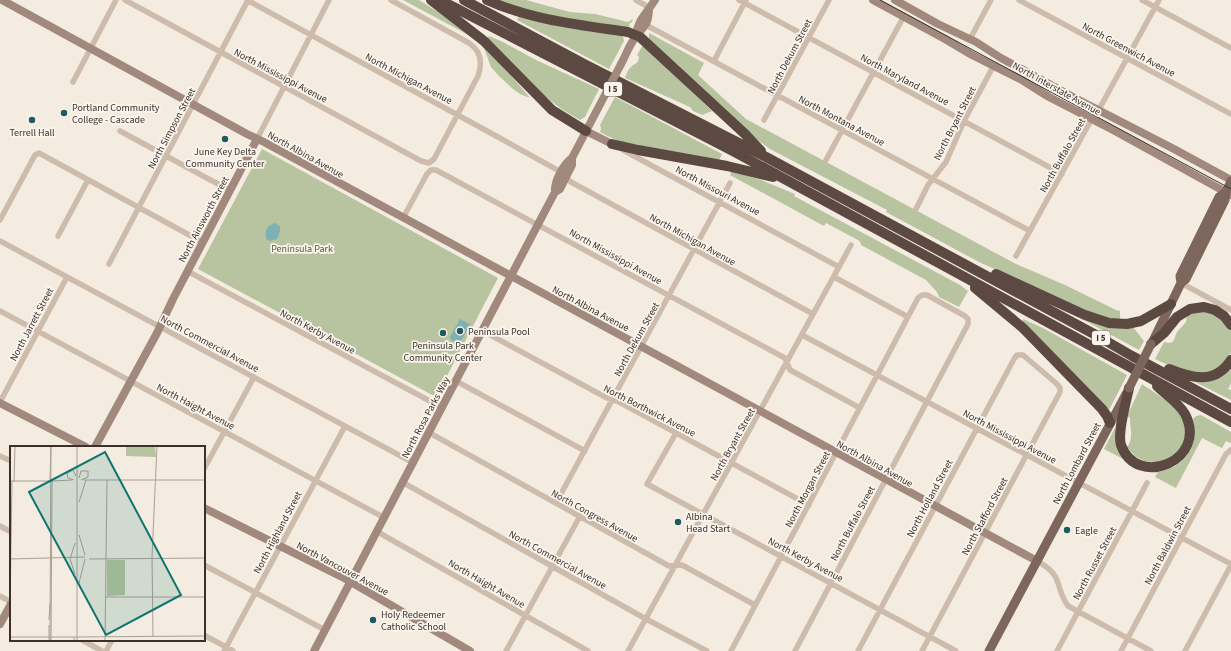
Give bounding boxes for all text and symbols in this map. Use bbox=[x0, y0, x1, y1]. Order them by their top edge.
street label: North Dekum Street bbox=[764, 16, 816, 96]
street label: North Greenwich Avenue bbox=[1080, 19, 1178, 80]
street label: North Mississippi Avenue bbox=[231, 45, 330, 106]
street label: North Michigan Avenue bbox=[363, 50, 454, 108]
street label: North Maryland Avenue bbox=[858, 51, 951, 109]
street label: North Interstate Avenue bbox=[1010, 59, 1103, 119]
road number: I 5 bbox=[604, 82, 622, 96]
street label: North Bryant Street bbox=[930, 84, 980, 163]
street label: North Simpson Street bbox=[145, 85, 199, 171]
street label: North Montana Avenue bbox=[796, 92, 887, 150]
place label: Portland Community College - Cascade bbox=[72, 101, 160, 127]
marker: Portland Community College - Cascade bbox=[59, 108, 69, 118]
marker: Terrell Hall bbox=[27, 115, 37, 125]
street label: North Buffalo Street bbox=[1037, 115, 1089, 195]
place label: Terrell Hall bbox=[9, 126, 55, 140]
street label: North Albina Avenue bbox=[265, 128, 346, 182]
marker: June Key Delta Community Center bbox=[220, 134, 230, 144]
place label: June Key Delta Community Center bbox=[186, 145, 265, 171]
street label: North Missouri Avenue bbox=[673, 163, 762, 219]
street label: North Ainsworth Street bbox=[175, 173, 233, 265]
street label: North Michigan Avenue bbox=[647, 210, 738, 269]
street label: North Mississippi Avenue bbox=[567, 226, 664, 288]
park label: Peninsula Park bbox=[271, 242, 333, 256]
street label: North Albina Avenue bbox=[550, 283, 632, 335]
street label: North Jarrett Street bbox=[7, 285, 57, 364]
street label: North Dekum Street bbox=[611, 299, 663, 379]
street label: North Kerby Avenue bbox=[277, 306, 358, 358]
street label: North Commercial Avenue bbox=[158, 312, 261, 376]
place label: Peninsula Pool bbox=[468, 325, 530, 339]
marker: Peninsula Pool bbox=[455, 326, 465, 336]
marker: Peninsula Park Community Center bbox=[438, 328, 448, 338]
road number: I 5 bbox=[1092, 331, 1110, 345]
place label: Peninsula Park Community Center bbox=[404, 339, 483, 365]
street label: North Rosa Parks Way bbox=[398, 374, 454, 461]
street label: North Haight Avenue bbox=[154, 380, 237, 433]
street label: North Borthwick Avenue bbox=[601, 382, 698, 440]
street label: North Bryant Street bbox=[707, 405, 759, 483]
street label: North Mississippi Avenue bbox=[960, 406, 1059, 467]
street label: North Lombard Street bbox=[1049, 419, 1105, 507]
street label: North Albina Avenue bbox=[834, 437, 915, 491]
inset map bbox=[10, 446, 205, 641]
street label: North Morgan Street bbox=[782, 448, 834, 530]
street label: North Holland Street bbox=[903, 457, 957, 540]
street label: North Stafford Street bbox=[958, 474, 1012, 558]
street label: North Buffalo Street bbox=[827, 483, 879, 563]
street label: North Congress Avenue bbox=[549, 486, 641, 546]
street label: North Highland Street bbox=[250, 488, 306, 576]
street label: North Baldwin Street bbox=[1141, 503, 1195, 587]
place label: Albina Head Start bbox=[686, 510, 731, 536]
marker: Albina Head Start bbox=[673, 517, 683, 527]
street label: North Russet Street bbox=[1070, 524, 1120, 603]
place label: Eagle bbox=[1075, 524, 1098, 538]
marker: Eagle bbox=[1062, 525, 1072, 535]
street label: North Commercial Avenue bbox=[506, 527, 609, 593]
street label: North Kerby Avenue bbox=[765, 534, 846, 586]
street label: North Vancouver Avenue bbox=[294, 539, 391, 599]
street label: North Haight Avenue bbox=[445, 556, 528, 612]
place label: Holy Redeemer Catholic School bbox=[381, 608, 447, 634]
marker: Holy Redeemer Catholic School bbox=[368, 615, 378, 625]

